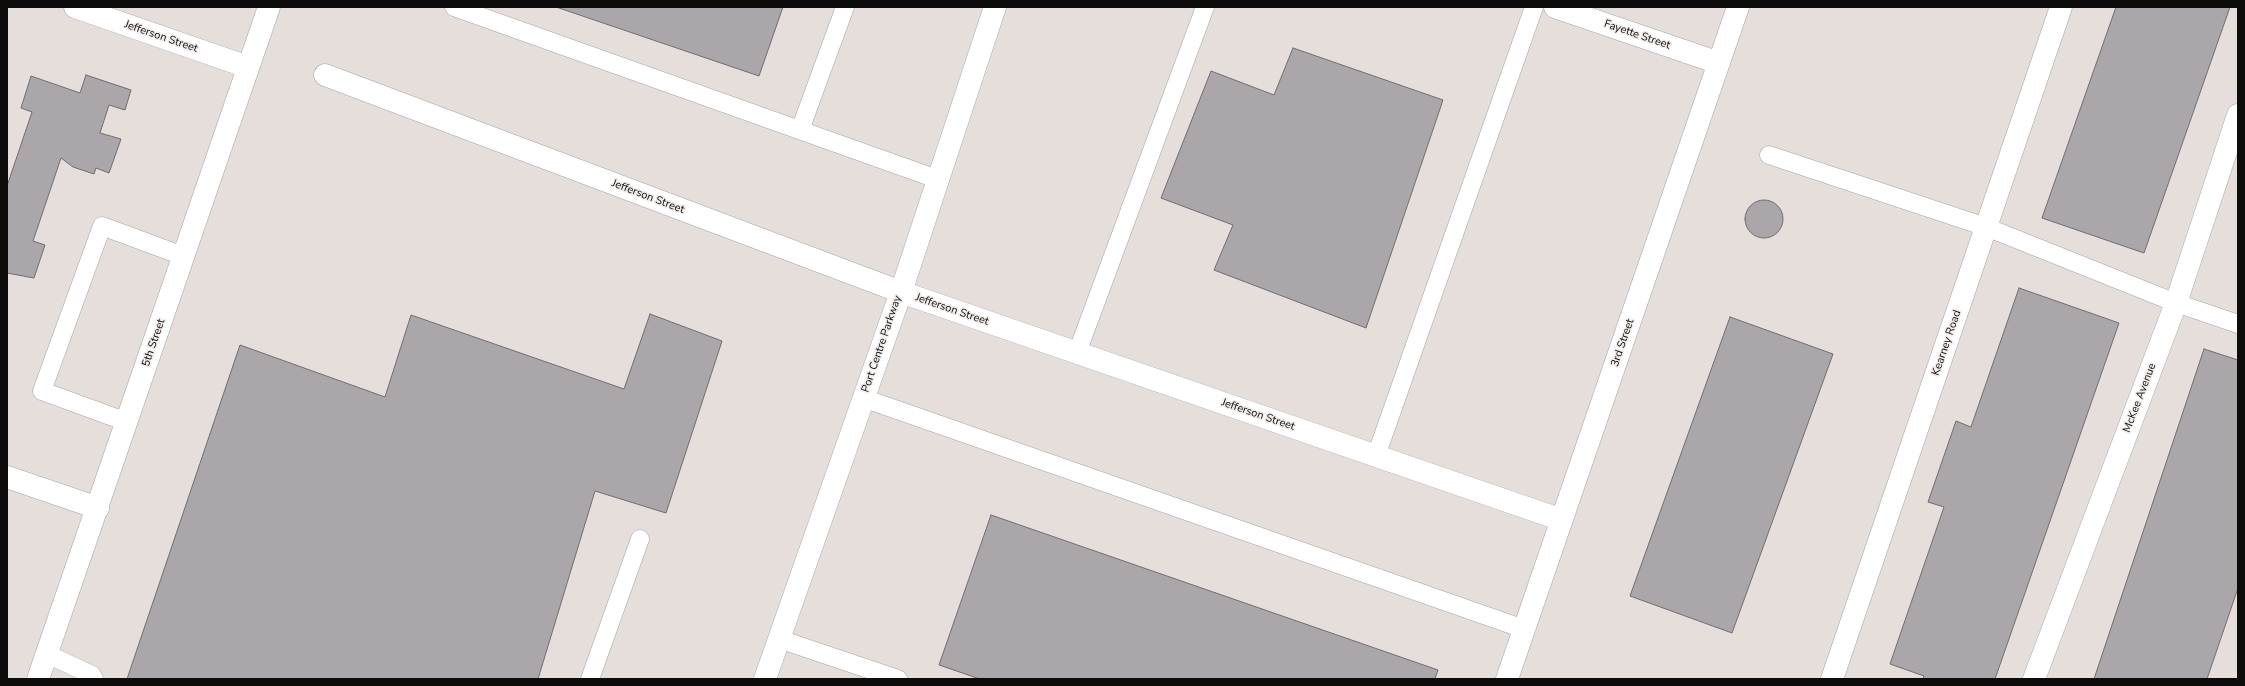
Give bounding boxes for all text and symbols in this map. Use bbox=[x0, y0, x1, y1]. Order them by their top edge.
street label: Fayette Street bbox=[1602, 17, 1672, 53]
street label: Jefferson Street bbox=[123, 18, 199, 56]
street label: Jefferson Street bbox=[610, 177, 686, 217]
street label: Jefferson Street bbox=[914, 291, 990, 329]
street label: Port Centre Parkway bbox=[859, 294, 905, 394]
street label: Kearney Road bbox=[1930, 308, 1964, 378]
street label: 5th Street bbox=[140, 317, 168, 369]
street label: 3rd Street bbox=[1609, 317, 1637, 369]
street label: McKee Avenue bbox=[2121, 361, 2159, 435]
street label: Jefferson Street bbox=[1220, 396, 1296, 434]

